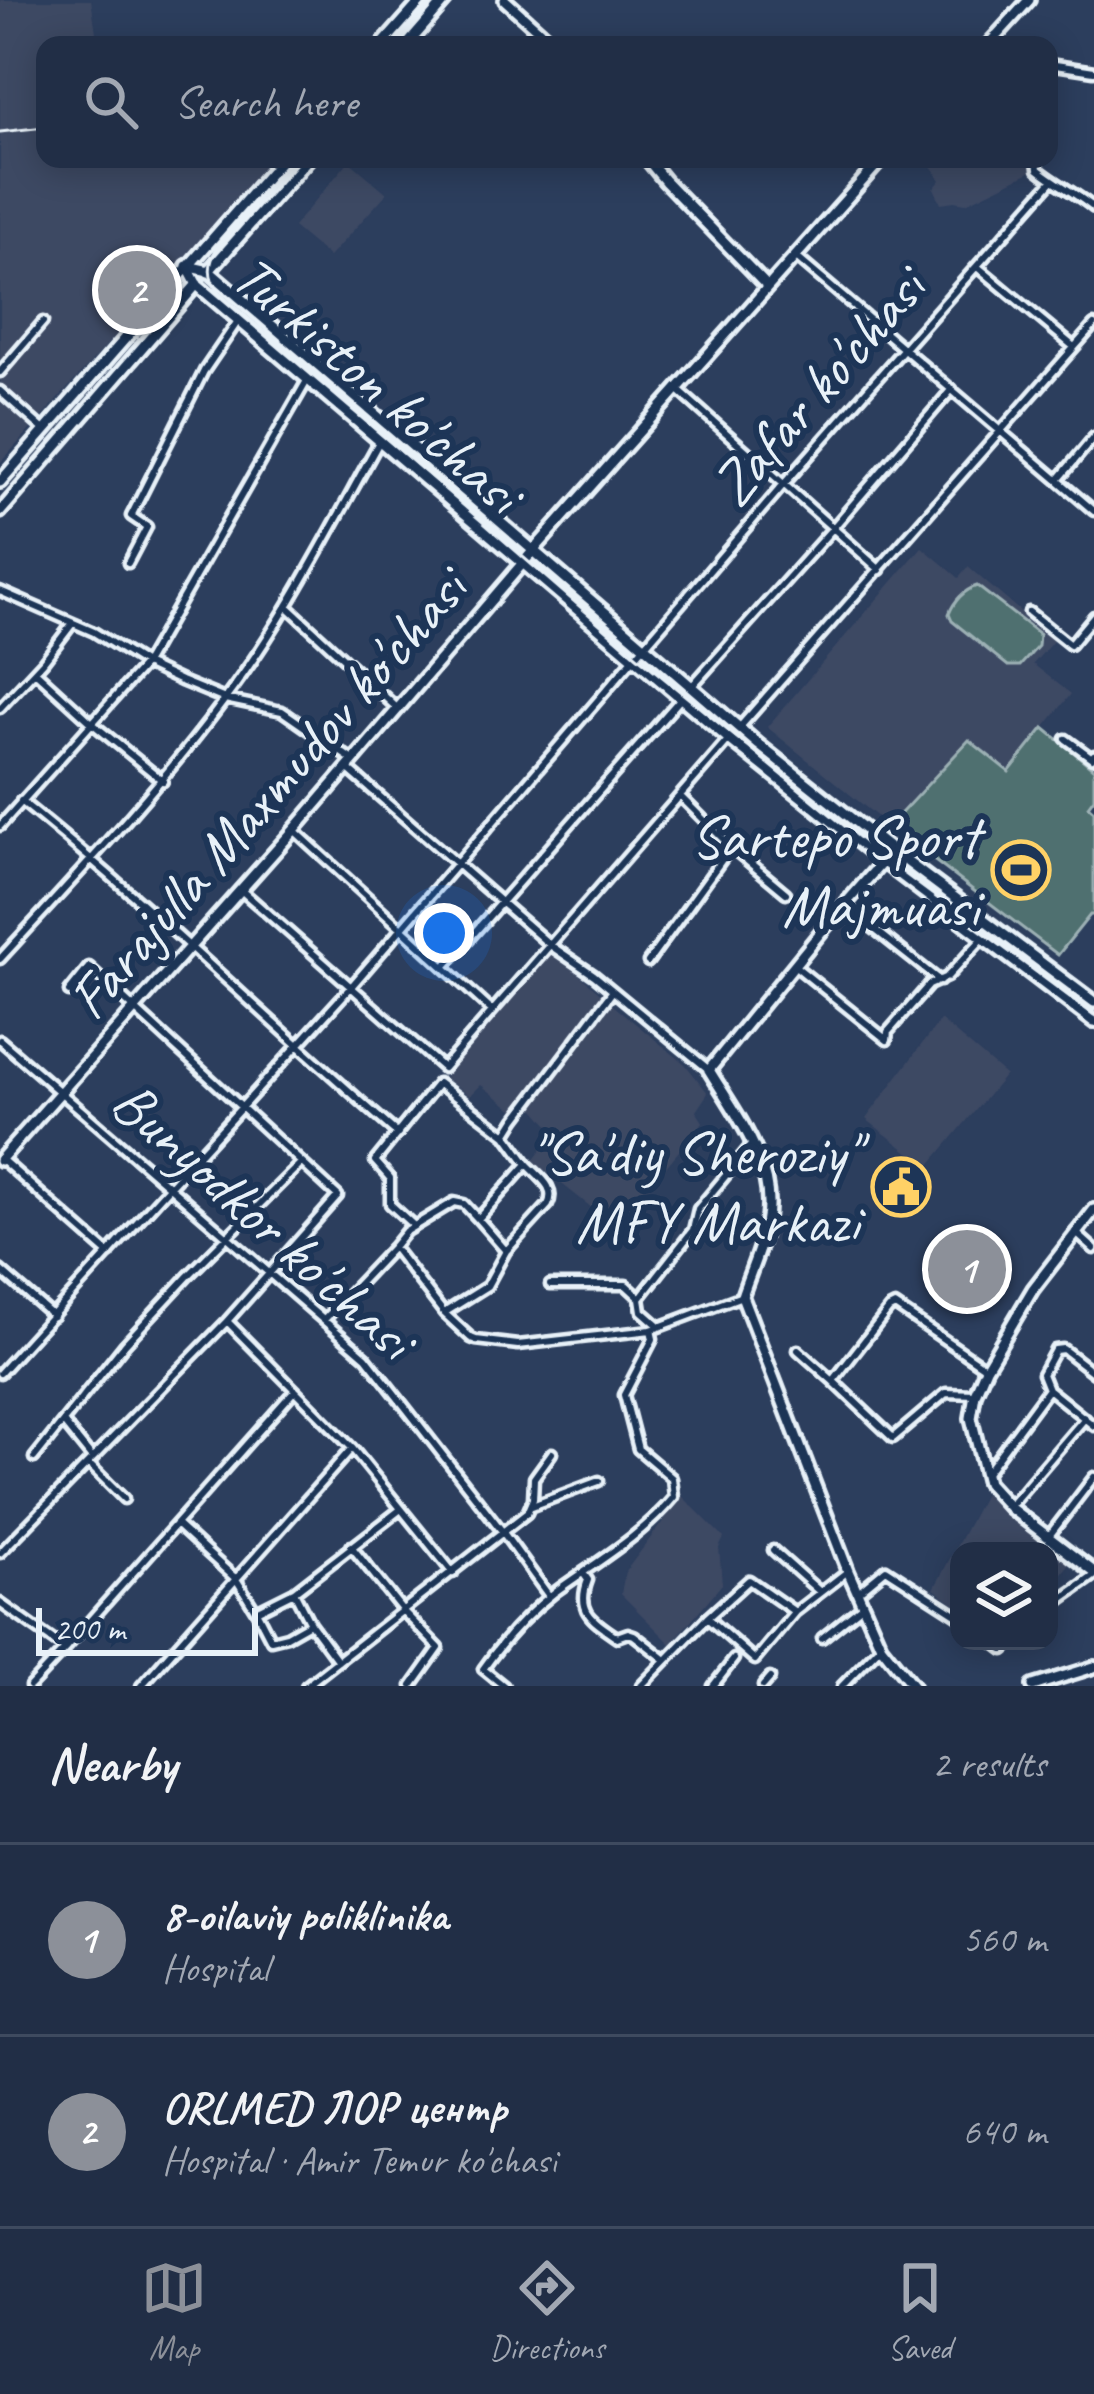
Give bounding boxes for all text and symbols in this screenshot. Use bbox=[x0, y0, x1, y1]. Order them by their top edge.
search box bbox=[36, 36, 1058, 168]
icon: search bbox=[78, 69, 144, 135]
text: Search here bbox=[174, 74, 357, 131]
street label: Turkiston ko'chasi bbox=[217, 237, 543, 534]
pin: 2 bbox=[98, 245, 176, 335]
street label: Zafar ko'chasi bbox=[694, 247, 946, 521]
street label: Farajulla Maxmudov ko'chasi bbox=[50, 548, 488, 1034]
place label: Sartepo Sport Majmuasi bbox=[690, 799, 987, 944]
sports icon: Sartepo Sport Majmuasi bbox=[990, 839, 1052, 901]
your location bbox=[414, 903, 474, 963]
street label: Bunyodkor ko'chasi bbox=[96, 1064, 435, 1380]
place label: "Sa'diy Sheroziy" MFY Markazi bbox=[530, 1115, 871, 1260]
public building icon: "Sa'diy Sheroziy" MFY Markazi bbox=[870, 1156, 932, 1218]
pin: 1 bbox=[928, 1224, 1006, 1314]
map controls bbox=[950, 1542, 1058, 1650]
button: layers bbox=[950, 1542, 1058, 1650]
scale bar bbox=[36, 1602, 258, 1655]
text: 200 m bbox=[54, 1608, 125, 1650]
text: Nearby bbox=[48, 1732, 176, 1796]
text: 2 results bbox=[932, 1740, 1046, 1789]
text: 8-oilaviy poliklinika bbox=[162, 1887, 448, 1944]
text: 1 bbox=[78, 1915, 96, 1964]
text: 560 m bbox=[962, 1915, 1046, 1964]
text: Hospital bbox=[162, 1944, 269, 1993]
text: ORLMED ЛОР центр bbox=[162, 2079, 506, 2136]
text: 2 bbox=[78, 2107, 96, 2156]
text: 640 m bbox=[962, 2107, 1046, 2156]
text: Hospital · Amir Temur ko'chasi bbox=[162, 2136, 557, 2185]
tab: Map bbox=[141, 2255, 207, 2369]
tab: Directions bbox=[490, 2255, 604, 2369]
tab: Saved bbox=[887, 2255, 953, 2369]

